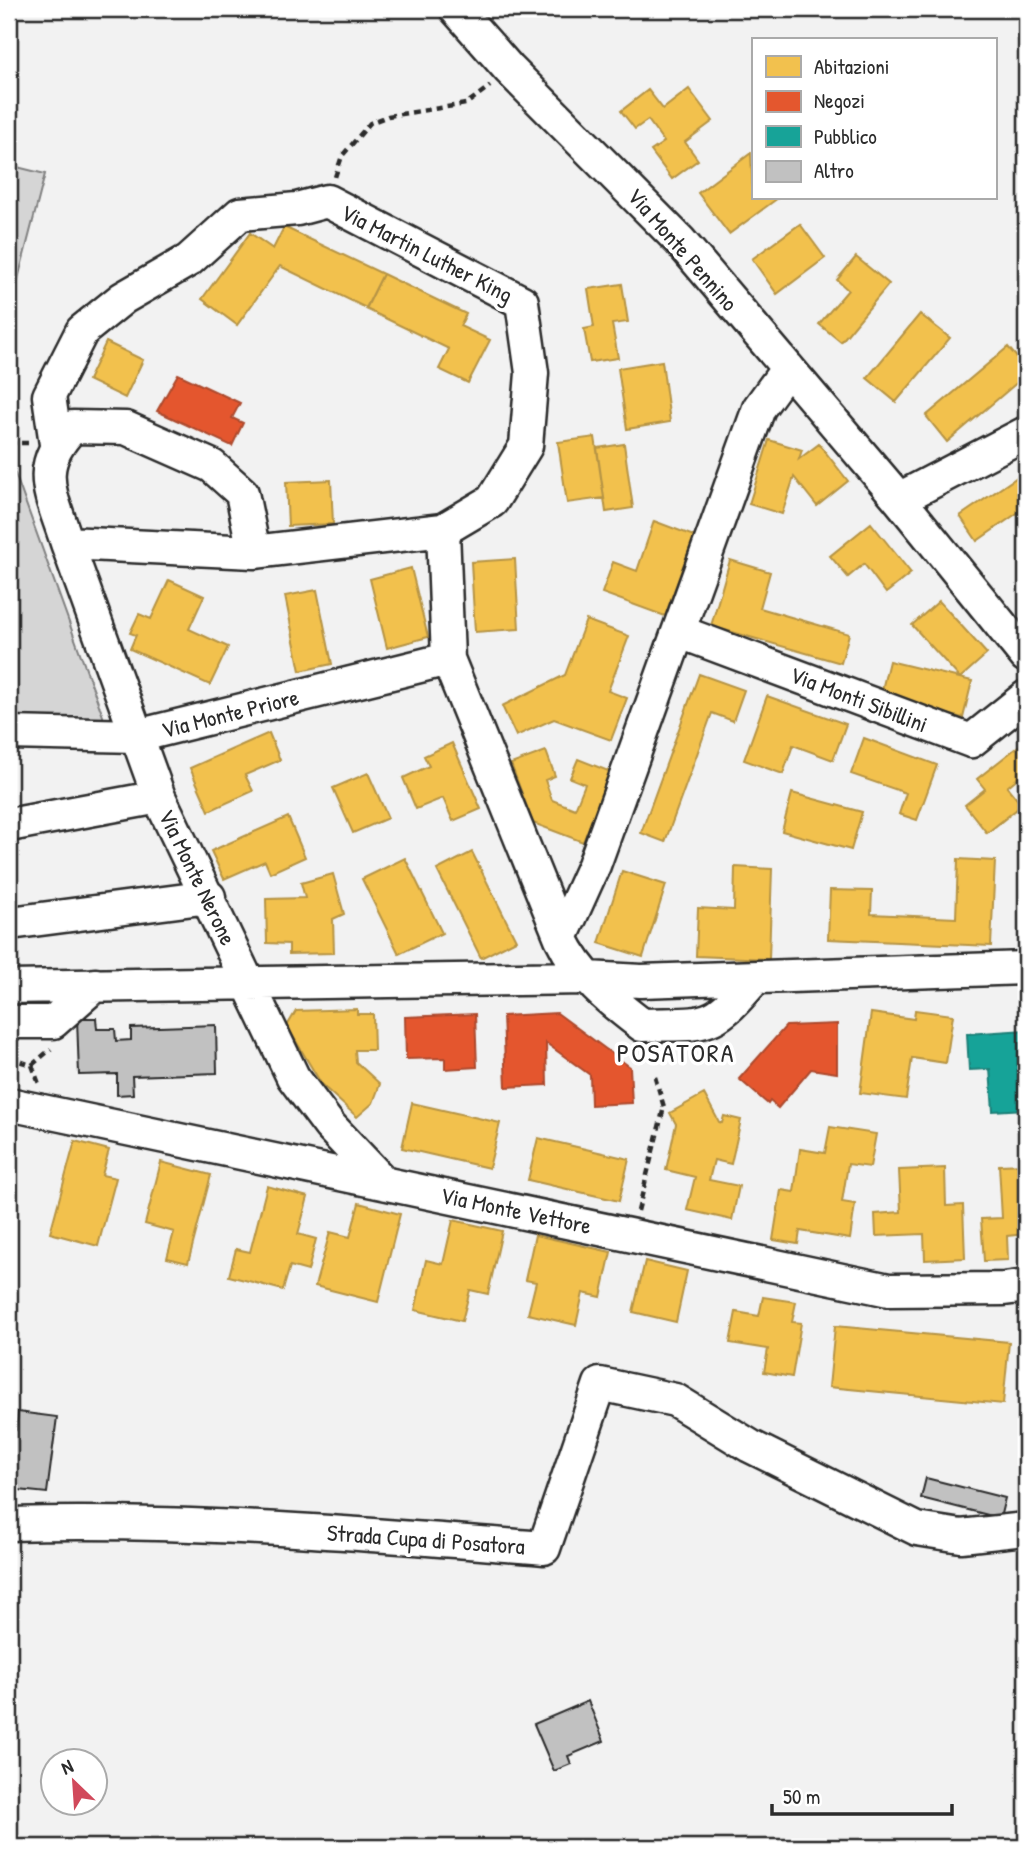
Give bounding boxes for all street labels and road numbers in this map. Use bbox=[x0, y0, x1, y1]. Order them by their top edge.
street label: Via Monte Pennino bbox=[621, 181, 745, 317]
street label: Via Martin Luther King bbox=[336, 196, 518, 310]
street label: Via Monti Sibillini bbox=[786, 659, 932, 739]
street label: Via Monte Priore bbox=[158, 681, 302, 745]
street label: Via Monte Nerone bbox=[152, 804, 244, 950]
street label: Via Monte Vettore bbox=[438, 1179, 594, 1241]
street label: Strada Cupa di Posatora bbox=[326, 1517, 526, 1561]

